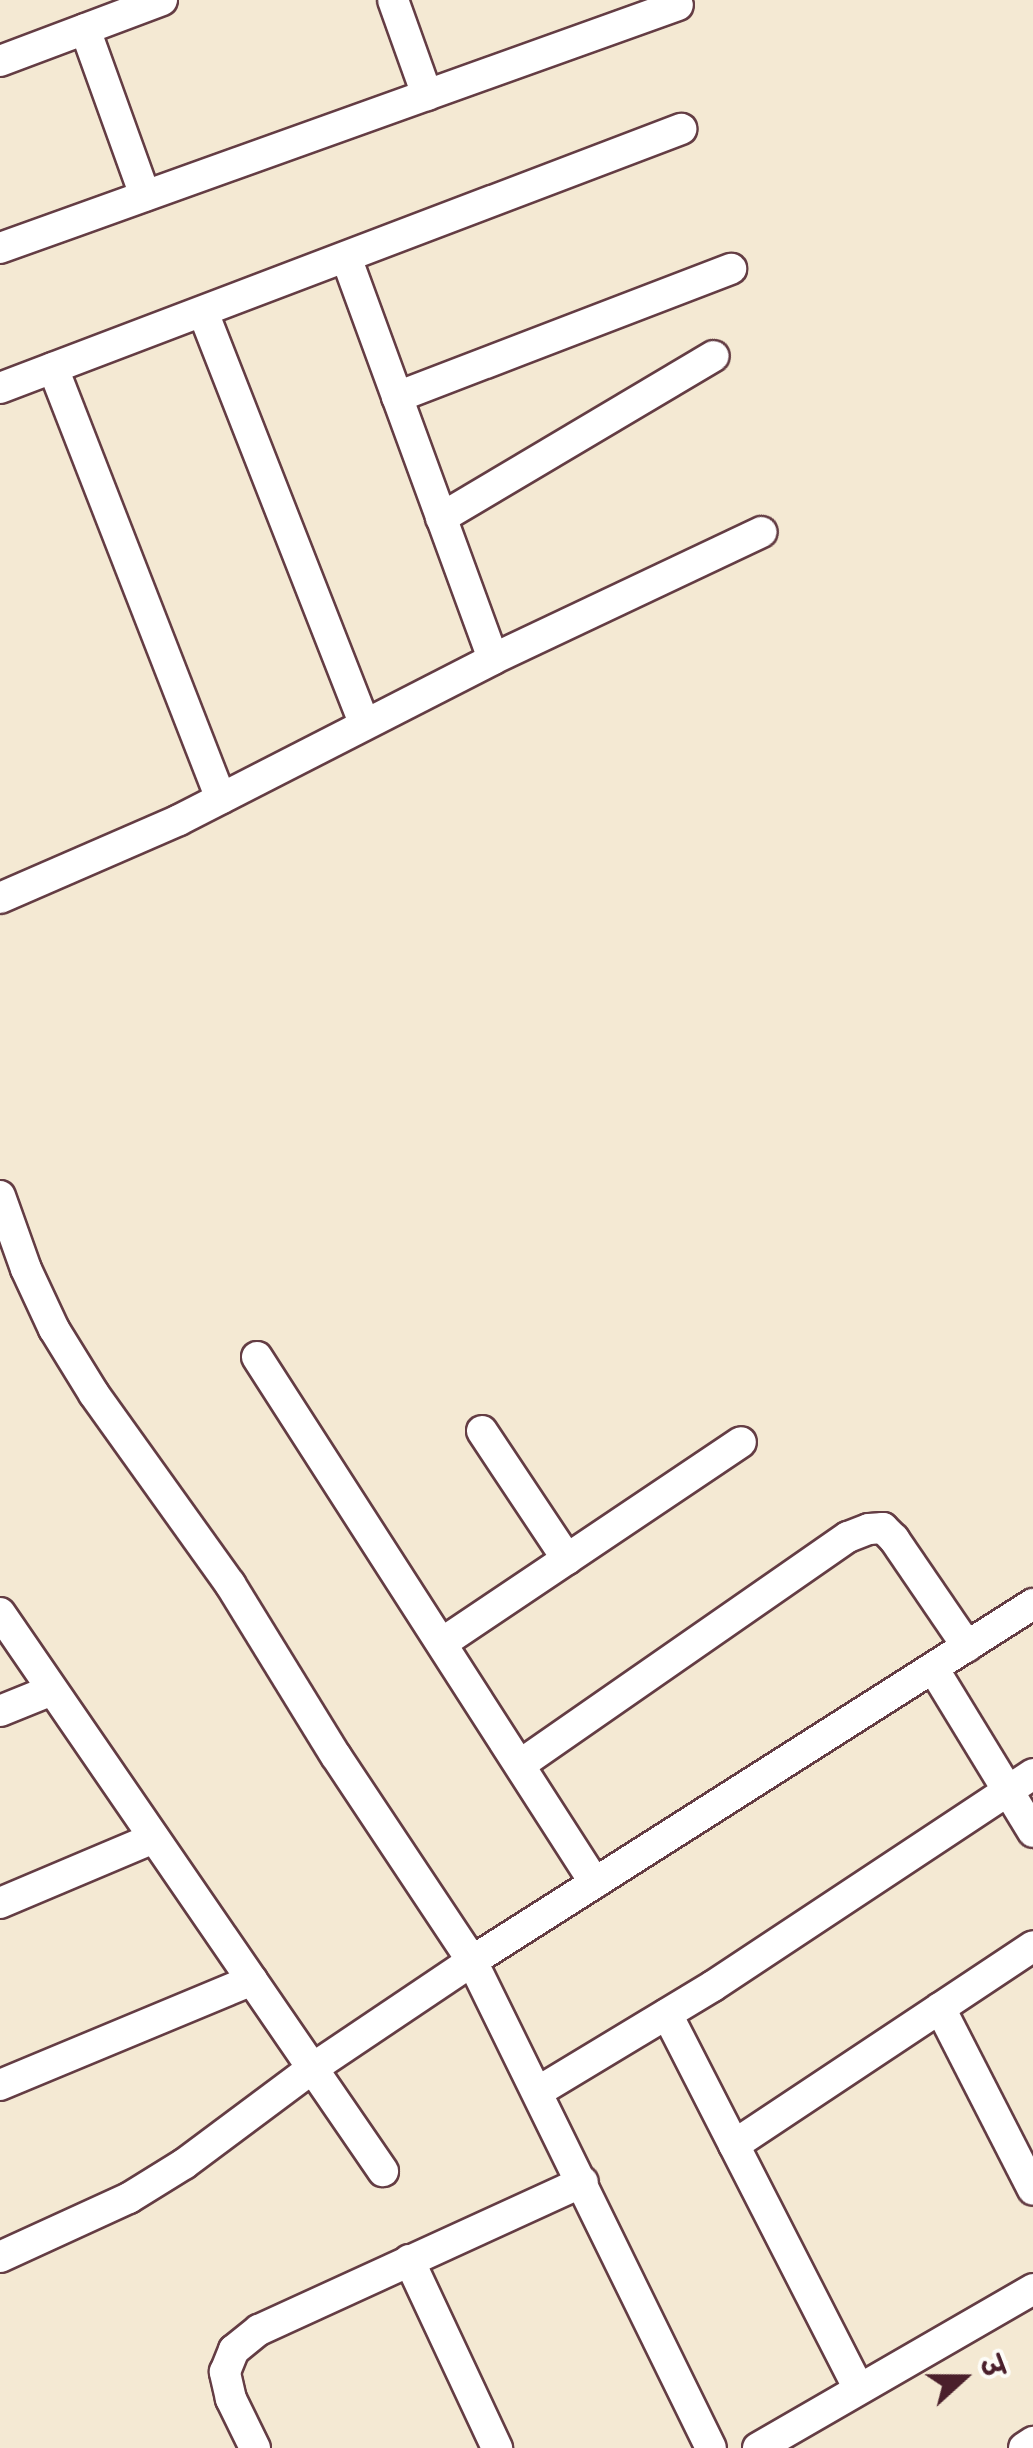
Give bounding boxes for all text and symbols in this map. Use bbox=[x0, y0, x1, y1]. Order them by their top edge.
north arrow bbox=[913, 2328, 1013, 2428]
text: उ bbox=[972, 2352, 1011, 2382]

